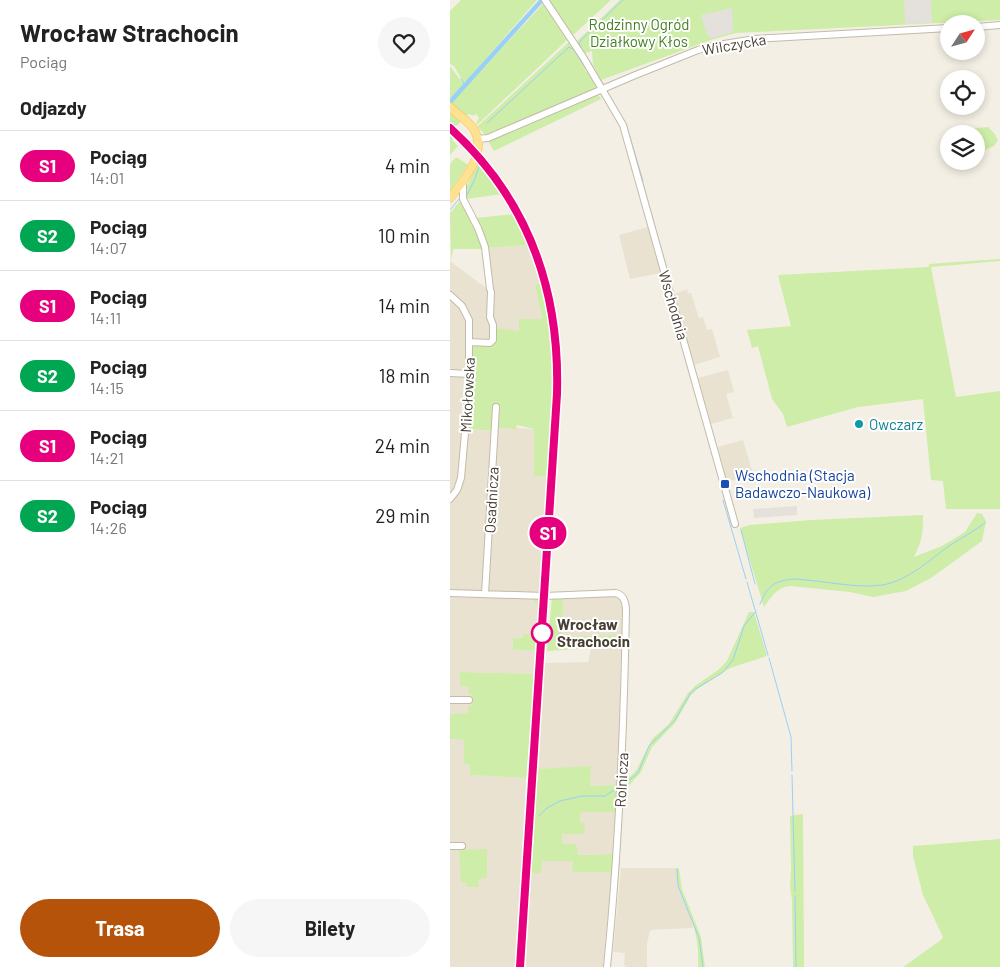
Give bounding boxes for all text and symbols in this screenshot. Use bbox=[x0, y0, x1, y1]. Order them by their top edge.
park label: Rodzinny Ogród Działkowy Kłos bbox=[589, 15, 689, 50]
north arrow bbox=[940, 15, 985, 60]
map controls bbox=[940, 15, 985, 170]
button: heart bbox=[378, 17, 430, 69]
text: Wrocław Strachocin bbox=[20, 18, 239, 47]
street label: Wilczycka bbox=[701, 30, 767, 58]
text: Pociąg bbox=[20, 52, 67, 71]
button: locate bbox=[940, 70, 985, 115]
text: Odjazdy bbox=[20, 96, 86, 119]
button: layers bbox=[940, 125, 985, 170]
text: Pociąg bbox=[90, 145, 147, 168]
text: 4 min bbox=[385, 154, 430, 177]
text: S1 bbox=[39, 155, 56, 177]
text: 14:01 bbox=[90, 168, 124, 187]
text: Pociąg bbox=[90, 215, 147, 238]
text: 10 min bbox=[378, 224, 430, 247]
text: S2 bbox=[37, 225, 58, 247]
text: 14:07 bbox=[90, 238, 126, 257]
street label: Wschodnia bbox=[655, 268, 693, 342]
text: Pociąg bbox=[90, 285, 147, 308]
text: 14 min bbox=[378, 294, 430, 317]
text: S1 bbox=[39, 295, 56, 317]
text: 14:11 bbox=[90, 308, 121, 327]
text: Pociąg bbox=[90, 355, 147, 378]
street label: Mikołowska bbox=[456, 357, 478, 433]
text: 18 min bbox=[379, 364, 430, 387]
text: S2 bbox=[37, 365, 58, 387]
text: 14:15 bbox=[90, 378, 124, 397]
place label: Owczarz bbox=[869, 415, 924, 433]
marker: Owczarz bbox=[853, 418, 865, 430]
text: Pociąg bbox=[90, 425, 147, 448]
text: 24 min bbox=[375, 434, 430, 457]
text: S1 bbox=[39, 435, 56, 457]
text: 14:21 bbox=[90, 448, 124, 467]
street label: Osadnicza bbox=[480, 466, 502, 534]
place label: Wschodnia (Stacja Badawczo-Naukowa) bbox=[735, 466, 870, 501]
marker: Wschodnia (Stacja Badawczo-Naukowa) bbox=[719, 478, 731, 490]
text: Pociąg bbox=[90, 495, 147, 518]
text: 29 min bbox=[375, 504, 430, 527]
text: S2 bbox=[37, 505, 58, 527]
line badge: S1 bbox=[526, 517, 570, 549]
text: 14:26 bbox=[90, 518, 127, 537]
text: S1 bbox=[539, 522, 557, 544]
place label: Wrocław Strachocin bbox=[557, 615, 630, 650]
marker: Wrocław Strachocin bbox=[531, 622, 553, 644]
street label: Rolnicza bbox=[611, 752, 631, 808]
button: Trasa bbox=[20, 899, 220, 957]
button: Bilety bbox=[230, 899, 430, 957]

